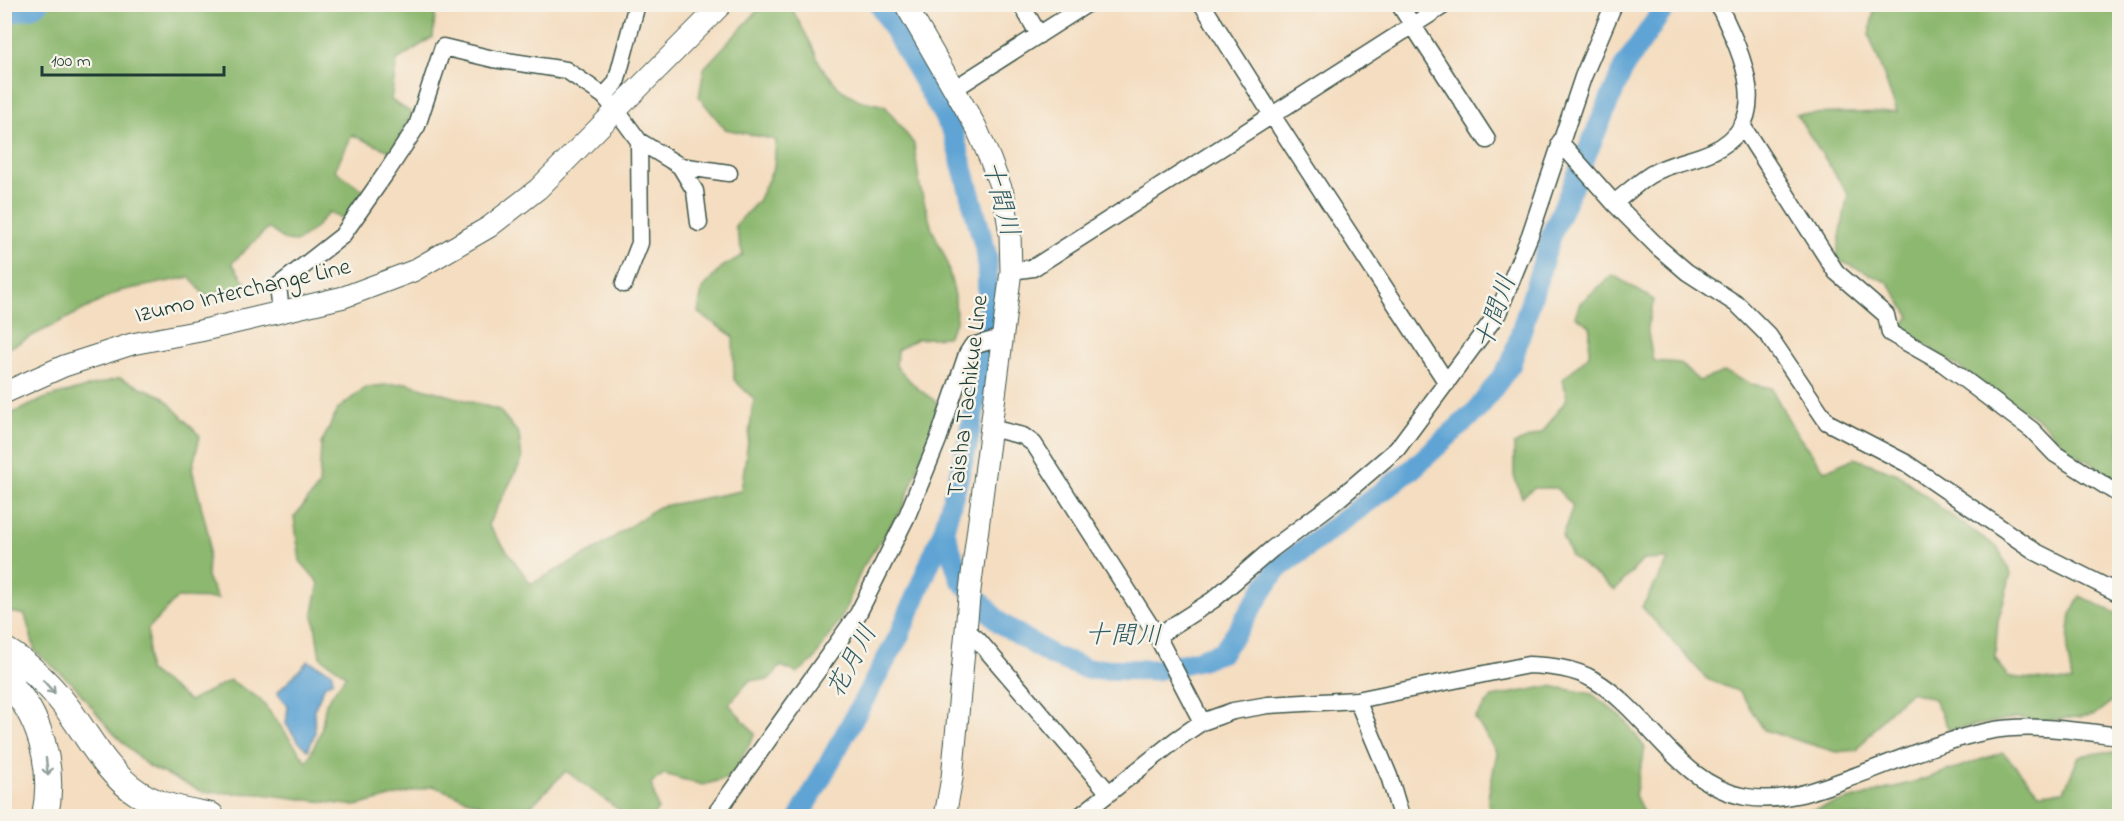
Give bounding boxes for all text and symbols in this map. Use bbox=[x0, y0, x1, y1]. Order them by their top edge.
scale bar bbox=[42, 39, 224, 77]
text: 100 m bbox=[51, 49, 91, 75]
water label: 十間川 bbox=[971, 156, 1027, 242]
street label: Izumo Interchange Line bbox=[132, 250, 355, 334]
water label: 十間川 bbox=[1466, 270, 1528, 356]
street label: Taisha Tachikue Line bbox=[939, 293, 999, 499]
water label: 十間川 bbox=[1084, 617, 1162, 657]
water label: 花月川 bbox=[818, 619, 888, 705]
one-way arrow bbox=[42, 679, 56, 694]
one-way arrow bbox=[42, 757, 53, 777]

